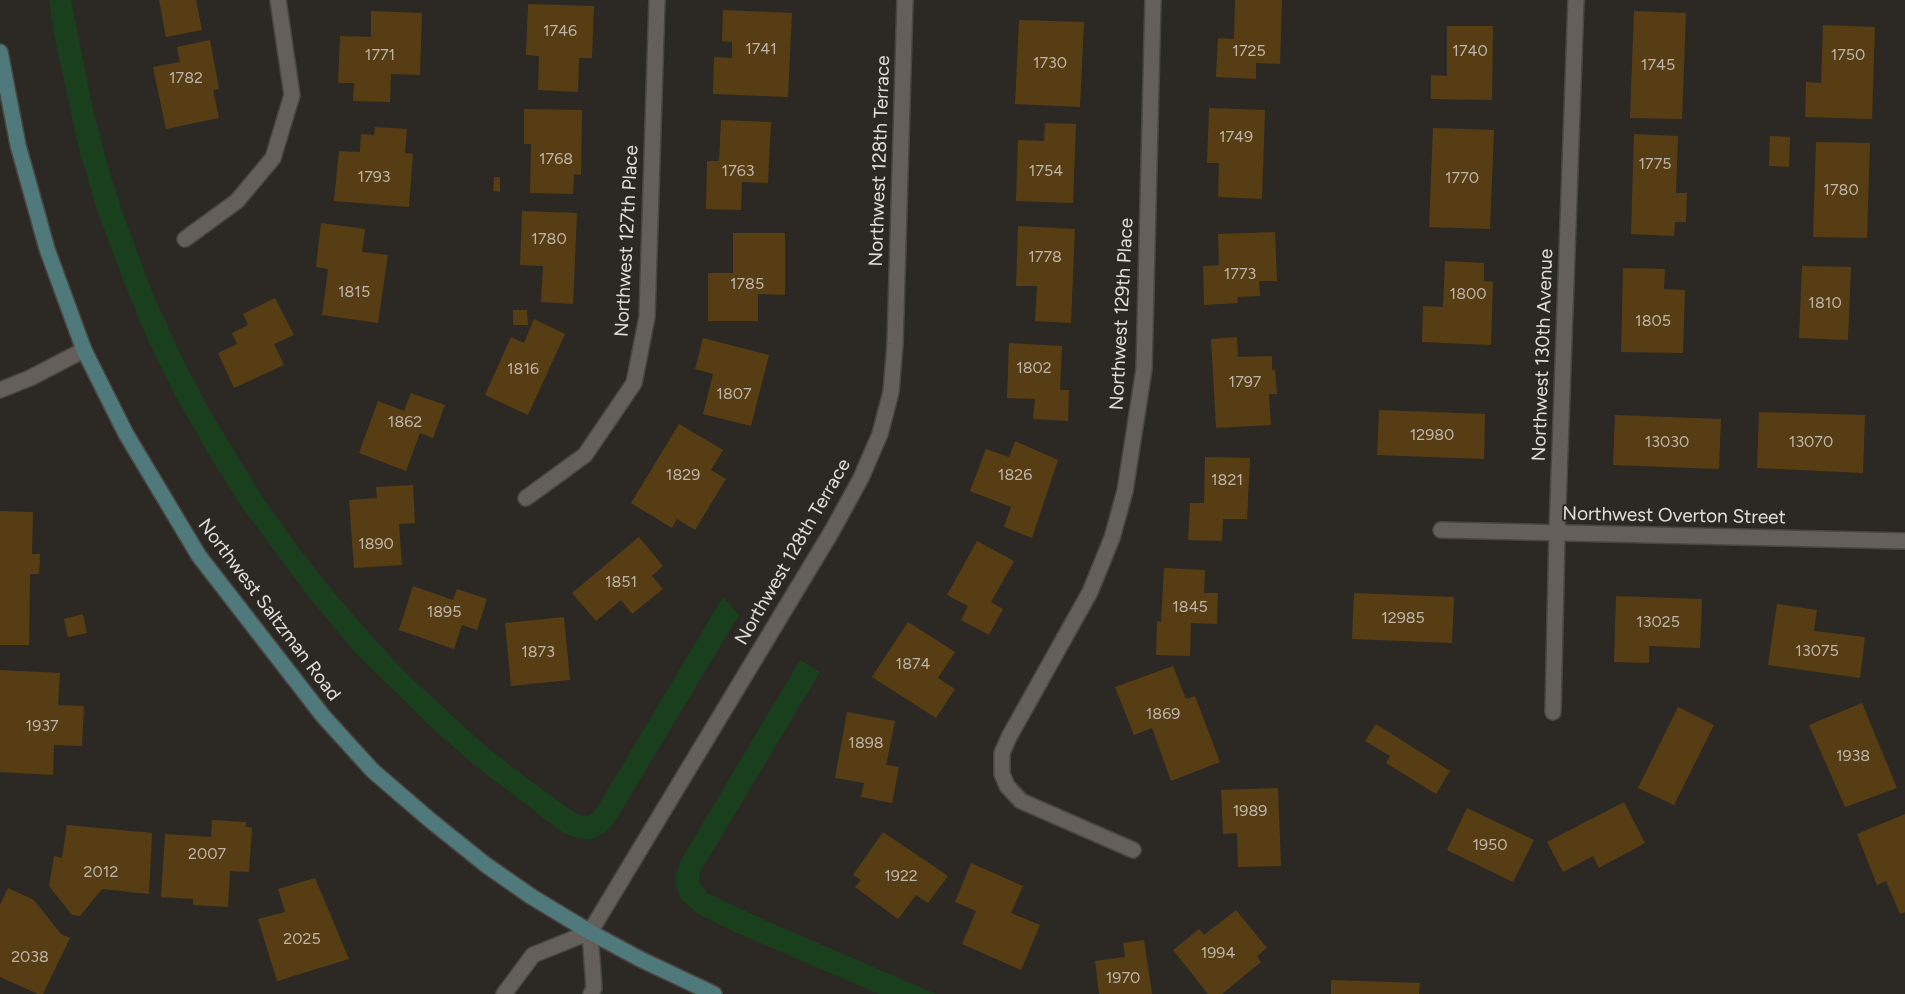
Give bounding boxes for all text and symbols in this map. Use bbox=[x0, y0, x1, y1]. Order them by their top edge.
house number: 1746 bbox=[543, 21, 577, 41]
house number: 1741 bbox=[745, 39, 777, 59]
house number: 1725 bbox=[1232, 41, 1266, 61]
house number: 1740 bbox=[1452, 41, 1488, 61]
house number: 1771 bbox=[365, 45, 395, 65]
house number: 1750 bbox=[1831, 45, 1865, 65]
house number: 1730 bbox=[1033, 53, 1067, 73]
street label: Northwest 128th Terrace bbox=[865, 55, 895, 267]
house number: 1745 bbox=[1641, 55, 1675, 75]
house number: 1782 bbox=[169, 68, 203, 88]
house number: 1749 bbox=[1219, 127, 1253, 147]
street label: Northwest 127th Place bbox=[611, 144, 643, 338]
house number: 1768 bbox=[539, 149, 573, 169]
house number: 1775 bbox=[1639, 154, 1671, 174]
house number: 1763 bbox=[722, 161, 754, 181]
house number: 1754 bbox=[1029, 161, 1063, 181]
house number: 1793 bbox=[358, 167, 390, 187]
house number: 1770 bbox=[1445, 168, 1479, 188]
house number: 1780 bbox=[1823, 180, 1859, 200]
street label: Northwest 129th Place bbox=[1106, 217, 1138, 411]
house number: 1780 bbox=[531, 229, 567, 249]
house number: 1778 bbox=[1028, 247, 1062, 267]
street label: Northwest 130th Avenue bbox=[1528, 248, 1558, 462]
house number: 1773 bbox=[1224, 264, 1256, 284]
house number: 1785 bbox=[730, 274, 764, 294]
house number: 1815 bbox=[338, 282, 370, 302]
house number: 1800 bbox=[1450, 284, 1486, 304]
house number: 1810 bbox=[1808, 293, 1842, 313]
house number: 1805 bbox=[1635, 311, 1671, 331]
house number: 1802 bbox=[1016, 358, 1052, 378]
house number: 1816 bbox=[507, 359, 539, 379]
house number: 1797 bbox=[1229, 372, 1261, 392]
house number: 1807 bbox=[716, 384, 752, 404]
house number: 1862 bbox=[388, 412, 422, 432]
house number: 12980 bbox=[1410, 425, 1454, 445]
house number: 13030 bbox=[1645, 432, 1689, 452]
house number: 13070 bbox=[1789, 432, 1833, 452]
street label: Northwest 128th Terrace bbox=[730, 455, 856, 649]
house number: 1829 bbox=[666, 465, 700, 485]
house number: 1826 bbox=[998, 465, 1032, 485]
house number: 1821 bbox=[1211, 470, 1243, 490]
street label: Northwest Overton Street bbox=[1562, 503, 1786, 529]
street label: Northwest Saltzman Road bbox=[193, 514, 345, 706]
house number: 1890 bbox=[358, 534, 394, 554]
house number: 1851 bbox=[605, 572, 637, 592]
house number: 1845 bbox=[1172, 597, 1208, 617]
house number: 1895 bbox=[427, 602, 461, 622]
house number: 12985 bbox=[1381, 608, 1425, 628]
house number: 13025 bbox=[1636, 612, 1680, 632]
house number: 13075 bbox=[1795, 641, 1839, 661]
house number: 1873 bbox=[521, 642, 555, 662]
house number: 1874 bbox=[896, 654, 930, 674]
house number: 1869 bbox=[1146, 704, 1180, 724]
house number: 1937 bbox=[26, 716, 58, 736]
house number: 1898 bbox=[848, 733, 884, 753]
house number: 1938 bbox=[1836, 746, 1870, 766]
house number: 1989 bbox=[1233, 801, 1267, 821]
house number: 1950 bbox=[1472, 835, 1508, 855]
house number: 2007 bbox=[188, 844, 226, 864]
house number: 2012 bbox=[84, 862, 118, 882]
house number: 1922 bbox=[884, 866, 918, 886]
house number: 2025 bbox=[283, 929, 321, 949]
house number: 1994 bbox=[1201, 943, 1235, 963]
house number: 2038 bbox=[11, 947, 49, 967]
house number: 1970 bbox=[1106, 968, 1140, 988]

